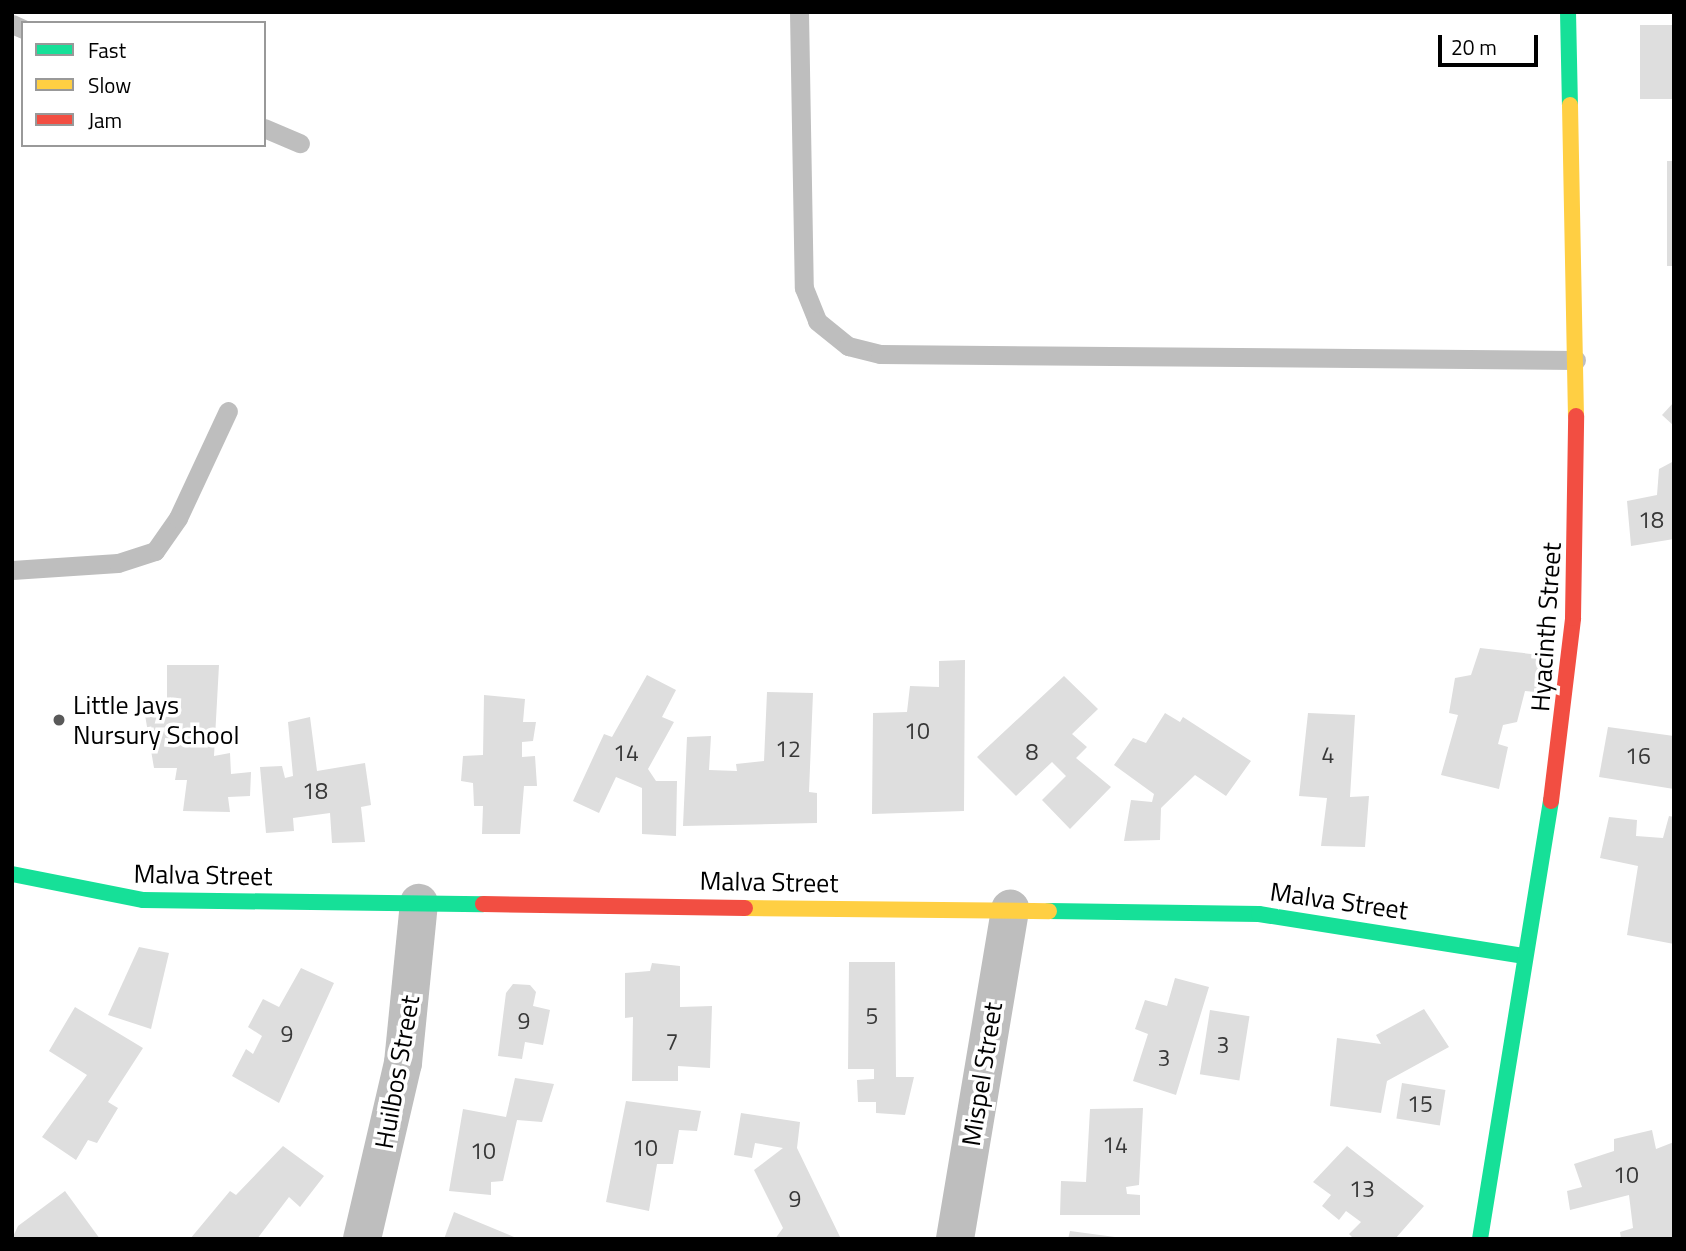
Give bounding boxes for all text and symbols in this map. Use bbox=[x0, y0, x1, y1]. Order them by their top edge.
legend bbox=[21, 21, 266, 147]
scale bar bbox=[1441, 21, 1541, 65]
text: 20 m bbox=[1451, 31, 1497, 63]
text: Fast bbox=[88, 34, 126, 66]
text: Slow bbox=[88, 69, 131, 101]
text: Jam bbox=[88, 104, 122, 136]
house number: 18 bbox=[1638, 506, 1664, 534]
street label: Hyacinth Street bbox=[1525, 541, 1567, 713]
place label: Little Jays Nursury School bbox=[73, 689, 239, 750]
marker: Little Jays Nursury School bbox=[51, 712, 67, 728]
house number: 10 bbox=[904, 717, 930, 745]
house number: 12 bbox=[775, 735, 801, 763]
house number: 8 bbox=[1026, 738, 1038, 766]
house number: 14 bbox=[613, 739, 639, 767]
house number: 4 bbox=[1322, 741, 1334, 769]
house number: 16 bbox=[1625, 742, 1651, 770]
house number: 18 bbox=[302, 777, 328, 805]
street label: Malva Street bbox=[133, 858, 273, 892]
street label: Malva Street bbox=[699, 865, 839, 899]
street label: Malva Street bbox=[1268, 876, 1410, 926]
street label: Huilbos Street bbox=[368, 993, 426, 1151]
street label: Mispel Street bbox=[955, 1000, 1009, 1148]
house number: 5 bbox=[866, 1002, 878, 1030]
house number: 9 bbox=[518, 1007, 530, 1035]
house number: 9 bbox=[281, 1020, 293, 1048]
house number: 7 bbox=[666, 1028, 678, 1056]
house number: 3 bbox=[1217, 1031, 1229, 1059]
house number: 3 bbox=[1158, 1044, 1170, 1072]
house number: 15 bbox=[1407, 1090, 1433, 1118]
house number: 14 bbox=[1102, 1131, 1128, 1159]
house number: 10 bbox=[632, 1134, 658, 1162]
house number: 10 bbox=[470, 1137, 496, 1165]
house number: 10 bbox=[1613, 1161, 1639, 1189]
house number: 13 bbox=[1349, 1175, 1375, 1203]
house number: 9 bbox=[789, 1185, 801, 1213]

